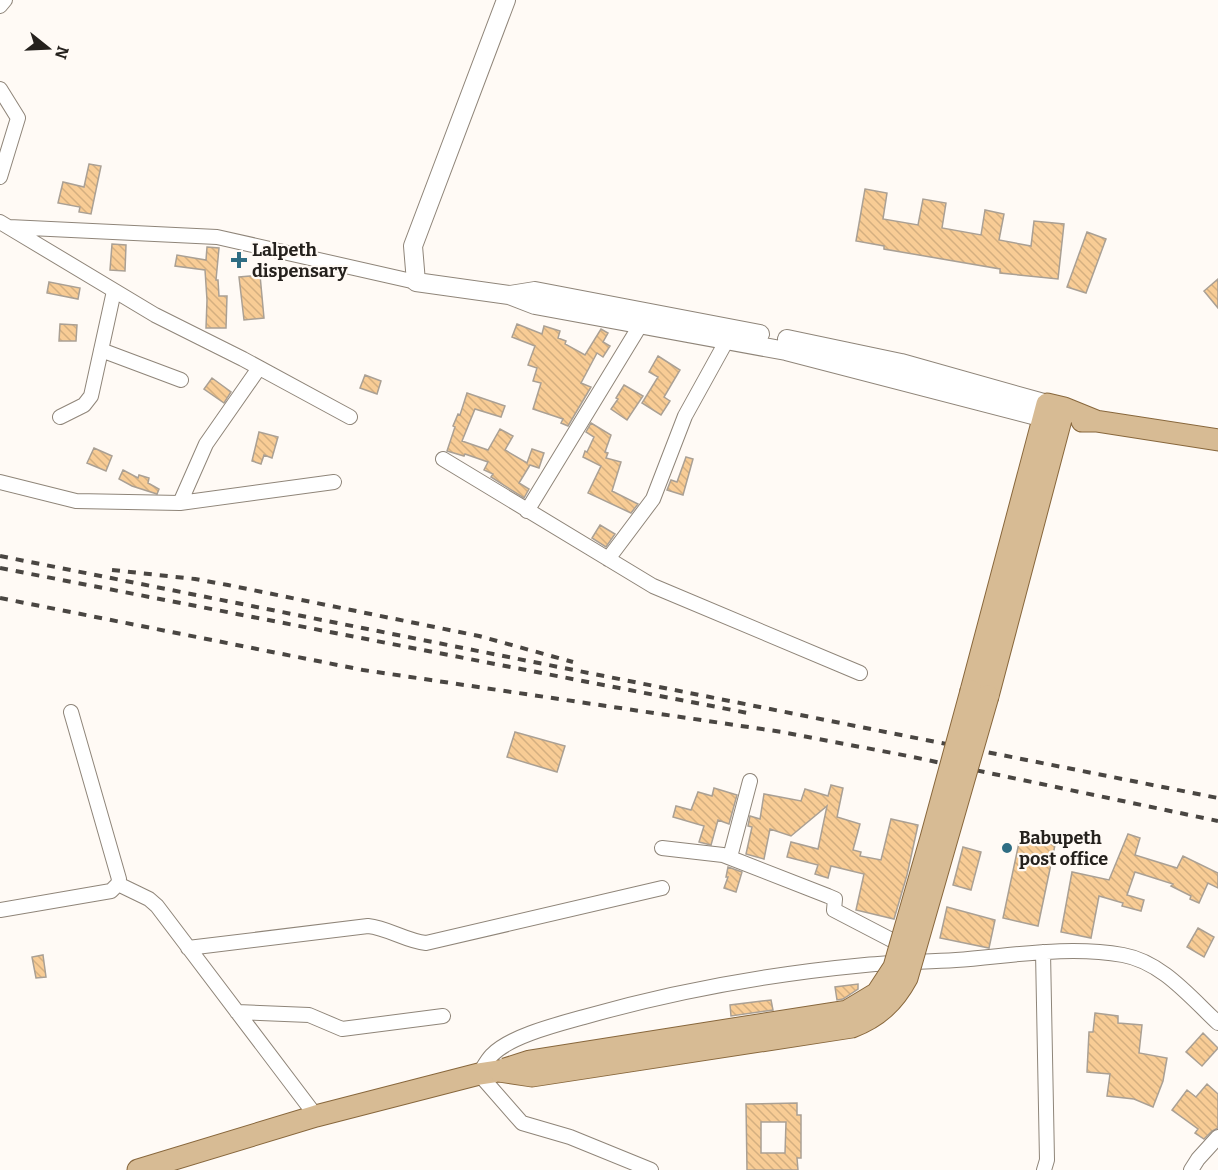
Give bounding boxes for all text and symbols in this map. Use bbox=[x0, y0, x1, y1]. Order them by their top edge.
north arrow bbox=[18, 18, 78, 78]
text: N bbox=[51, 44, 73, 61]
place label: Lalpeth dispensary bbox=[252, 239, 349, 282]
marker: Lalpeth dispensary bbox=[230, 251, 248, 269]
place label: Babupeth post office bbox=[1019, 827, 1108, 870]
marker: Babupeth post office bbox=[1000, 841, 1014, 855]

